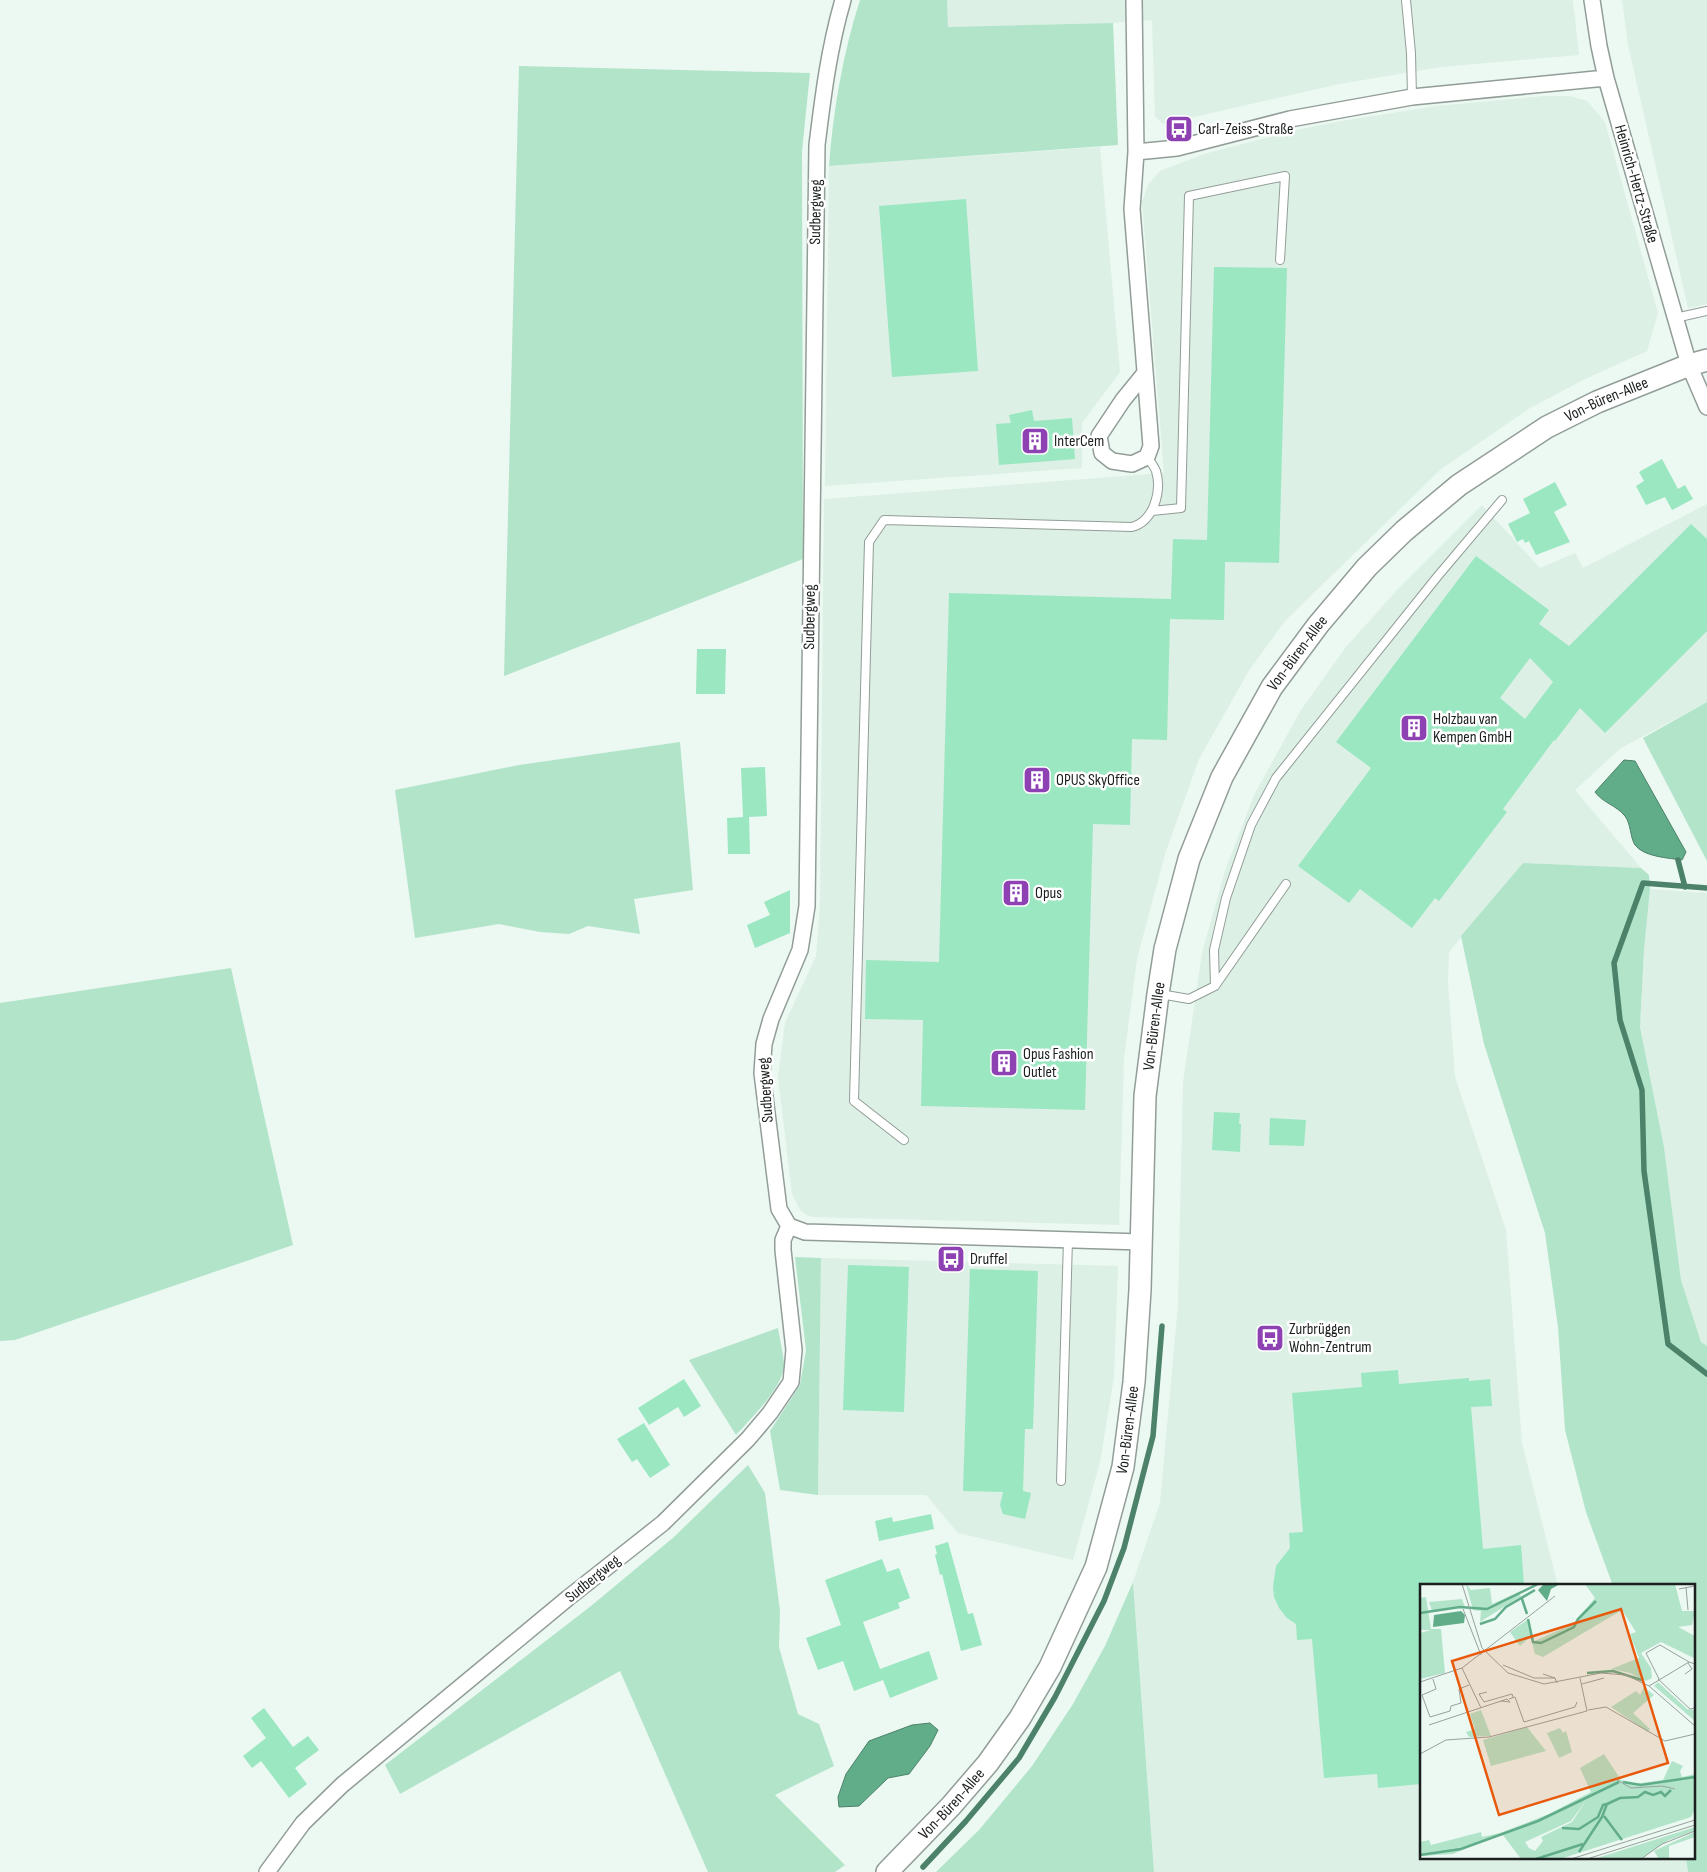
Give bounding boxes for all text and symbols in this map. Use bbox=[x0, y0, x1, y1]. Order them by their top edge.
bus stop icon: Carl-Zeiss-Straße bbox=[1164, 114, 1194, 144]
place label: Carl-Zeiss-Straße bbox=[1198, 120, 1293, 139]
street label: Heinrich-Hertz-Straße bbox=[1610, 123, 1662, 245]
street label: Sudbergweg bbox=[806, 179, 826, 245]
street label: Von-Büren-Allee bbox=[1562, 373, 1651, 426]
building icon: InterCem bbox=[1020, 426, 1050, 456]
place label: InterCem bbox=[1054, 432, 1104, 451]
street label: Sudbergweg bbox=[800, 584, 820, 650]
street label: Von-Büren-Allee bbox=[1263, 611, 1332, 694]
place label: Holzbau van Kempen GmbH bbox=[1433, 710, 1512, 747]
building icon: Holzbau van Kempen GmbH bbox=[1399, 713, 1429, 743]
building icon: OPUS SkyOffice bbox=[1022, 765, 1052, 795]
place label: OPUS SkyOffice bbox=[1056, 771, 1140, 790]
building icon: Opus bbox=[1001, 878, 1031, 908]
place label: Opus bbox=[1035, 884, 1062, 903]
street label: Von-Büren-Allee bbox=[1139, 981, 1169, 1072]
place label: Opus Fashion Outlet bbox=[1023, 1045, 1093, 1082]
building icon: Opus Fashion Outlet bbox=[989, 1048, 1019, 1078]
street label: Sudbergweg bbox=[754, 1057, 778, 1123]
bus stop icon: Druffel bbox=[936, 1244, 966, 1274]
place label: Druffel bbox=[970, 1250, 1007, 1269]
place label: Zurbrüggen Wohn-Zentrum bbox=[1289, 1320, 1372, 1357]
bus stop icon: Zurbrüggen Wohn-Zentrum bbox=[1255, 1323, 1285, 1353]
street label: Von-Büren-Allee bbox=[1112, 1385, 1143, 1476]
street label: Sudbergweg bbox=[562, 1551, 624, 1607]
inset map bbox=[1420, 1584, 1694, 1860]
street label: Von-Büren-Allee bbox=[915, 1764, 989, 1843]

